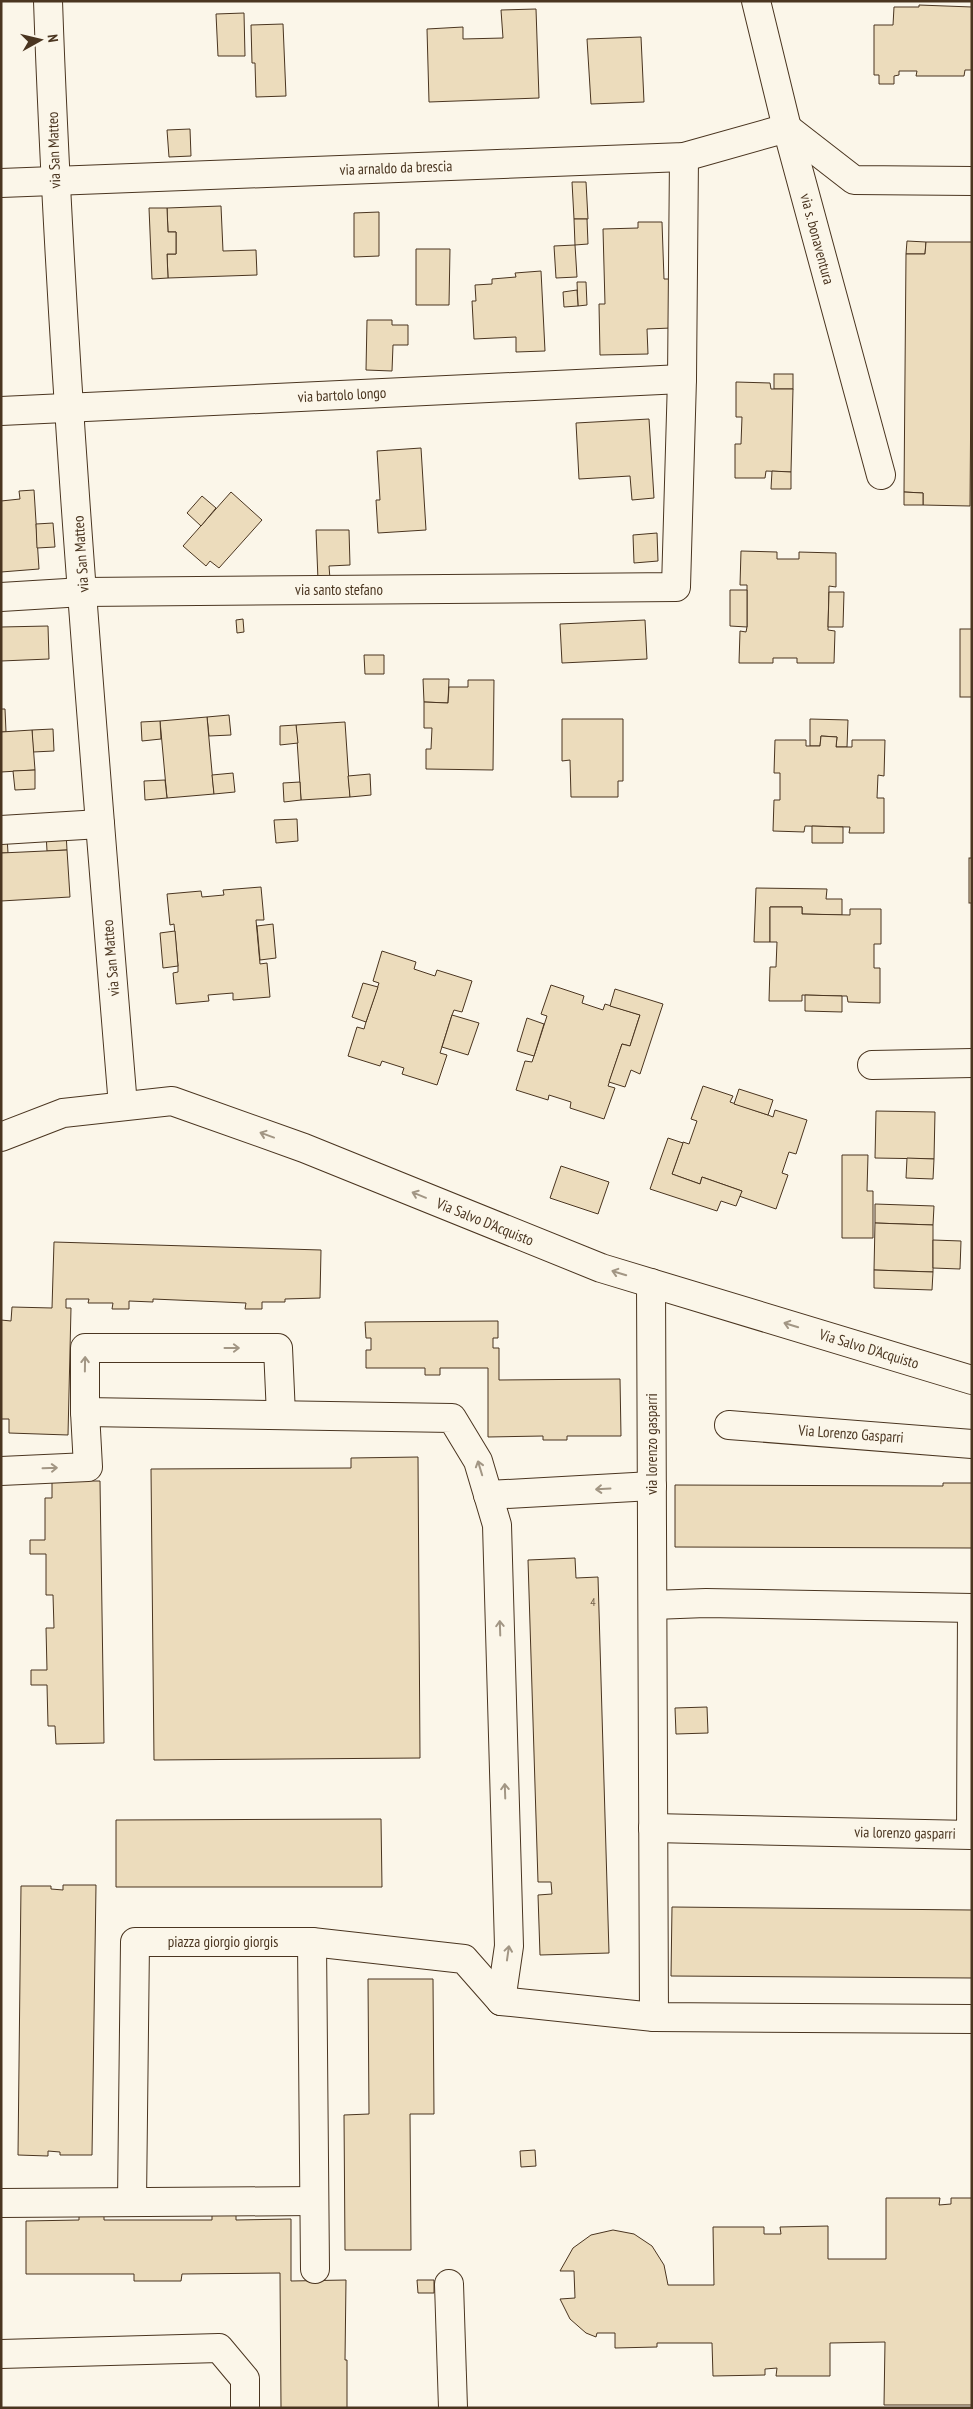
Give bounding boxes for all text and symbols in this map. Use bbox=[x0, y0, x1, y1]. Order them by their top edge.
north arrow bbox=[15, 15, 65, 65]
text: N bbox=[43, 33, 62, 43]
street label: via San Matteo bbox=[43, 111, 64, 189]
street label: via arnaldo da brescia bbox=[339, 156, 453, 179]
street label: via s. bonaventura bbox=[796, 191, 839, 286]
street label: via bartolo longo bbox=[297, 383, 387, 406]
street label: via San Matteo bbox=[68, 515, 93, 593]
street label: via santo stefano bbox=[295, 580, 383, 599]
street label: via San Matteo bbox=[98, 919, 123, 997]
one-way arrow bbox=[260, 1130, 276, 1139]
one-way arrow bbox=[411, 1189, 426, 1198]
street label: Via Salvo D'Acquisto bbox=[433, 1193, 537, 1250]
one-way arrow bbox=[611, 1267, 627, 1277]
one-way arrow bbox=[784, 1320, 799, 1329]
street label: Via Salvo D'Acquisto bbox=[816, 1324, 921, 1373]
one-way arrow bbox=[224, 1343, 240, 1353]
one-way arrow bbox=[80, 1356, 90, 1372]
street label: via lorenzo gasparri bbox=[642, 1393, 661, 1495]
street label: Via Lorenzo Gasparri bbox=[797, 1420, 904, 1447]
one-way arrow bbox=[475, 1461, 485, 1477]
one-way arrow bbox=[41, 1464, 57, 1473]
one-way arrow bbox=[596, 1484, 612, 1493]
house number: 4 bbox=[590, 1594, 596, 1609]
one-way arrow bbox=[495, 1620, 505, 1636]
one-way arrow bbox=[500, 1783, 510, 1799]
street label: via lorenzo gasparri bbox=[854, 1822, 956, 1843]
street label: piazza giorgio giorgis bbox=[168, 1932, 278, 1951]
one-way arrow bbox=[503, 1945, 513, 1961]

